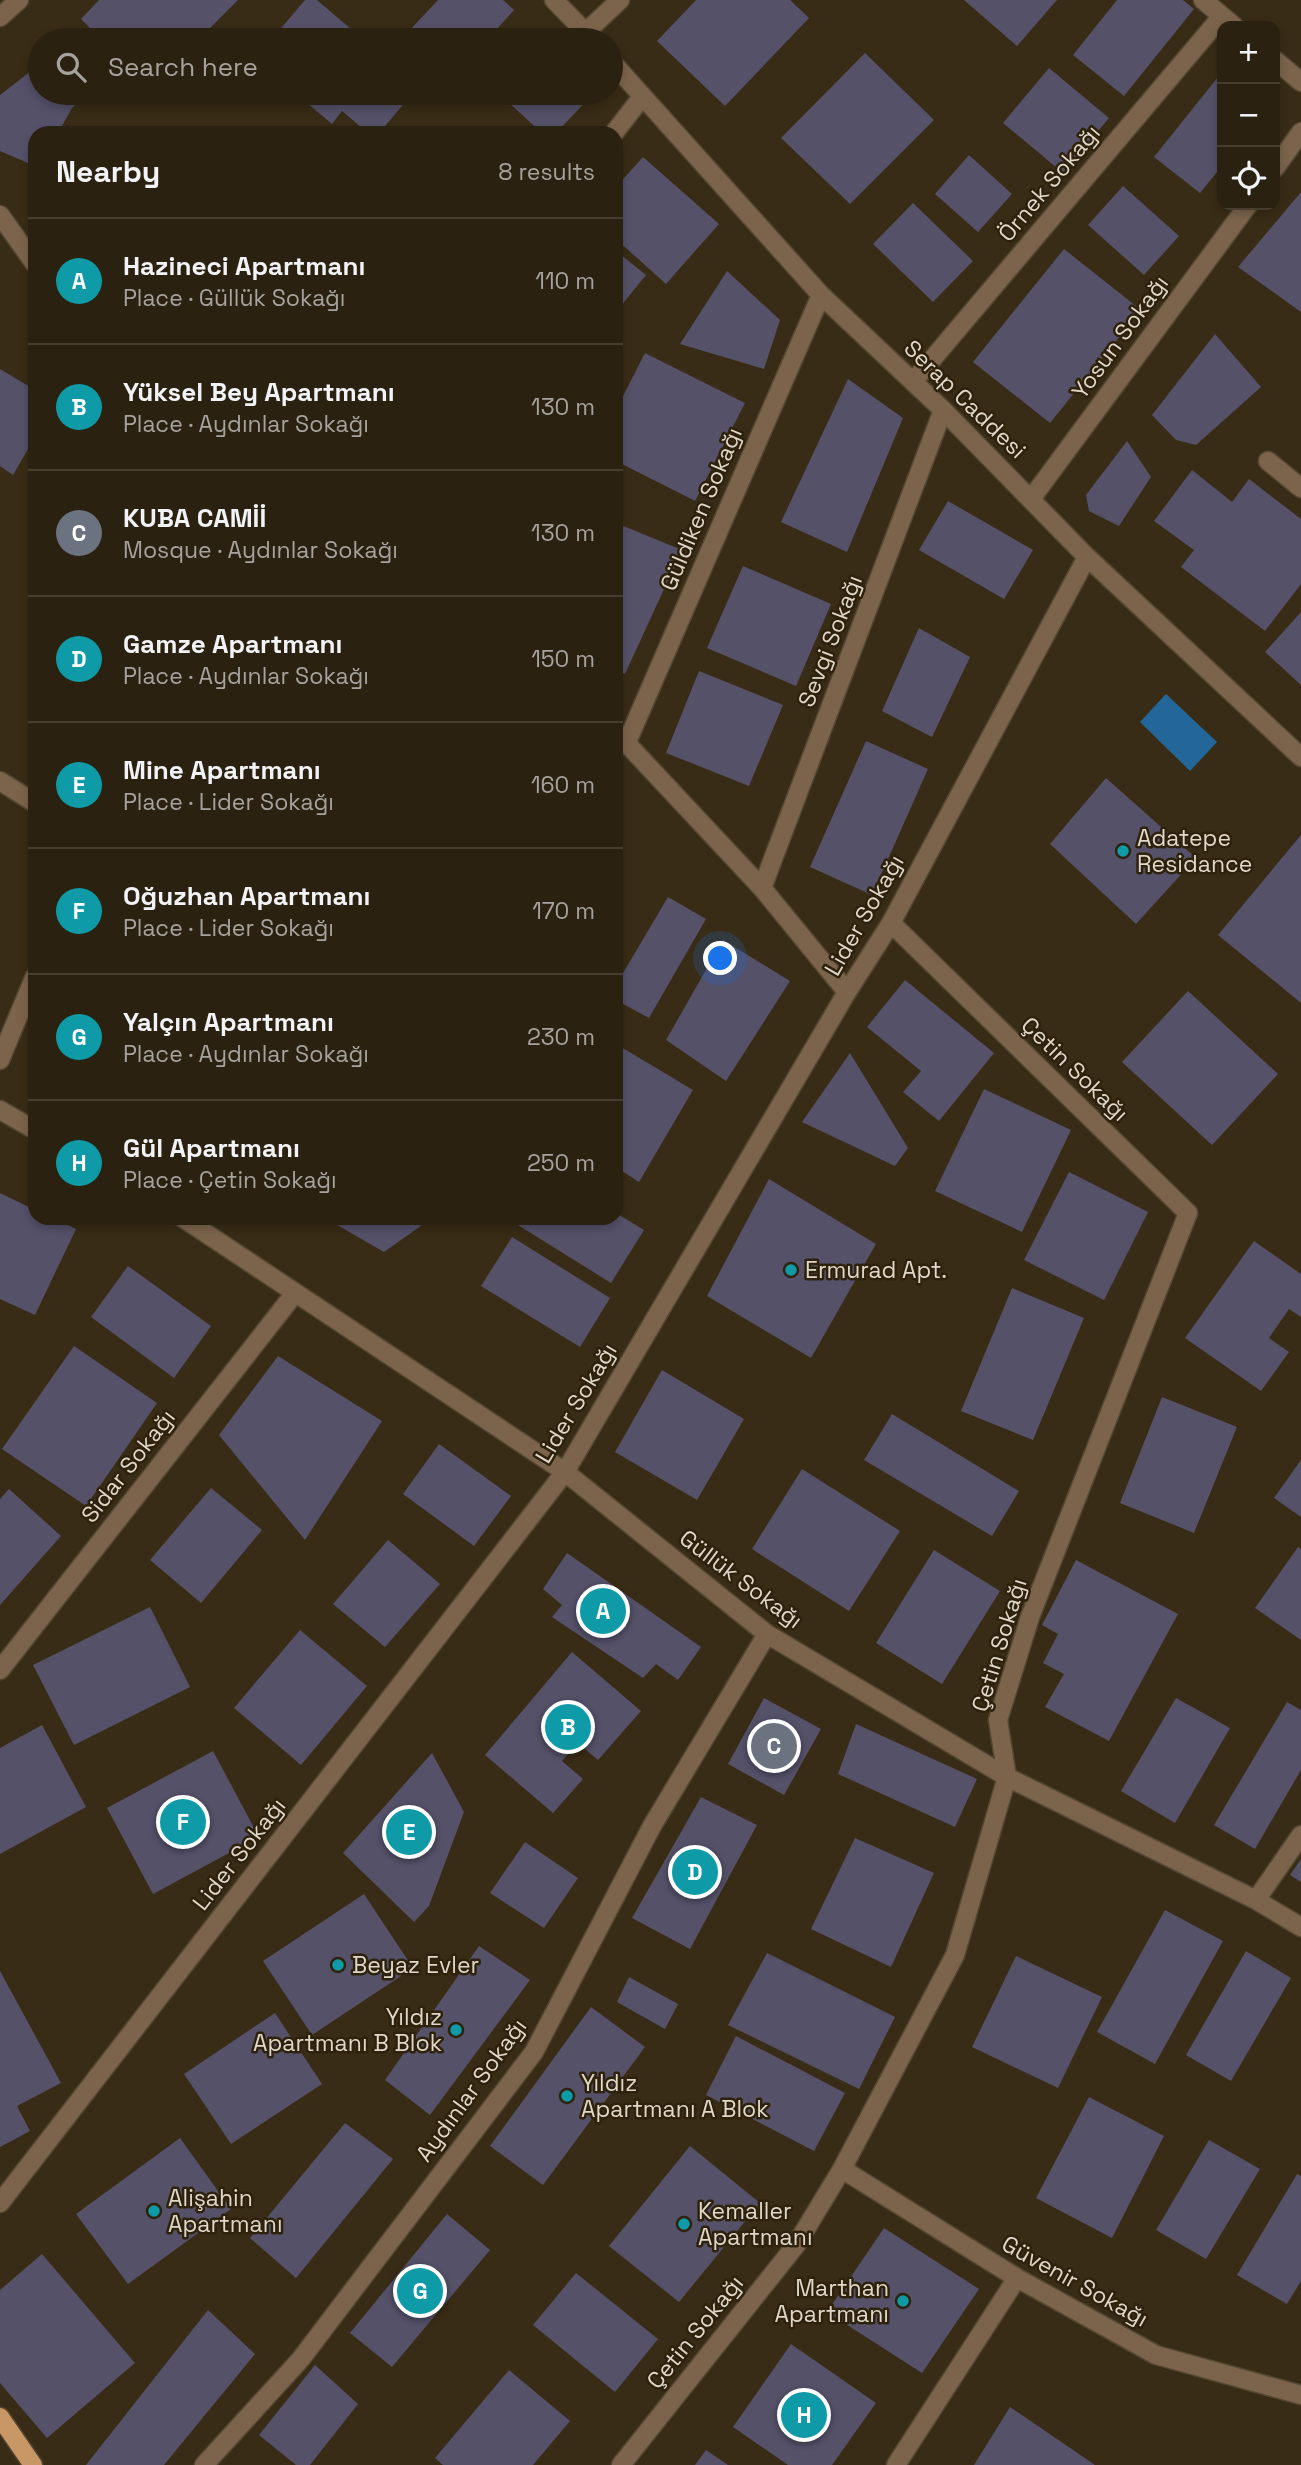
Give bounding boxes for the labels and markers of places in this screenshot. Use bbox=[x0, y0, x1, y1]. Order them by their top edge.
place label: Adatepe Residance bbox=[1137, 823, 1252, 879]
marker: Adatepe Residance bbox=[1115, 843, 1131, 859]
place label: Ermurad Apt. bbox=[805, 1255, 947, 1285]
marker: Ermurad Apt. bbox=[783, 1262, 799, 1278]
pin: A bbox=[580, 1585, 626, 1637]
pin: B bbox=[545, 1701, 591, 1753]
pin: C bbox=[751, 1720, 797, 1772]
pin: F bbox=[160, 1796, 206, 1848]
pin: E bbox=[386, 1806, 432, 1858]
pin: D bbox=[672, 1846, 718, 1898]
place label: Beyaz Evler bbox=[352, 1950, 479, 1980]
marker: Beyaz Evler bbox=[330, 1957, 346, 1973]
place label: Yıldız Apartmanı B Blok bbox=[253, 2002, 442, 2058]
marker: Yıldız Apartmanı B Blok bbox=[448, 2022, 464, 2038]
place label: Yıldız Apartmanı A Blok bbox=[581, 2068, 769, 2124]
marker: Yıldız Apartmanı A Blok bbox=[559, 2088, 575, 2104]
place label: Alişahin Apartmanı bbox=[168, 2183, 283, 2239]
place label: Kemaller Apartmanı bbox=[698, 2196, 813, 2252]
marker: Alişahin Apartmanı bbox=[146, 2203, 162, 2219]
marker: Kemaller Apartmanı bbox=[676, 2216, 692, 2232]
pin: G bbox=[397, 2265, 443, 2317]
place label: Marthan Apartmanı bbox=[774, 2273, 889, 2329]
marker: Marthan Apartmanı bbox=[895, 2293, 911, 2309]
pin: H bbox=[781, 2389, 827, 2441]

